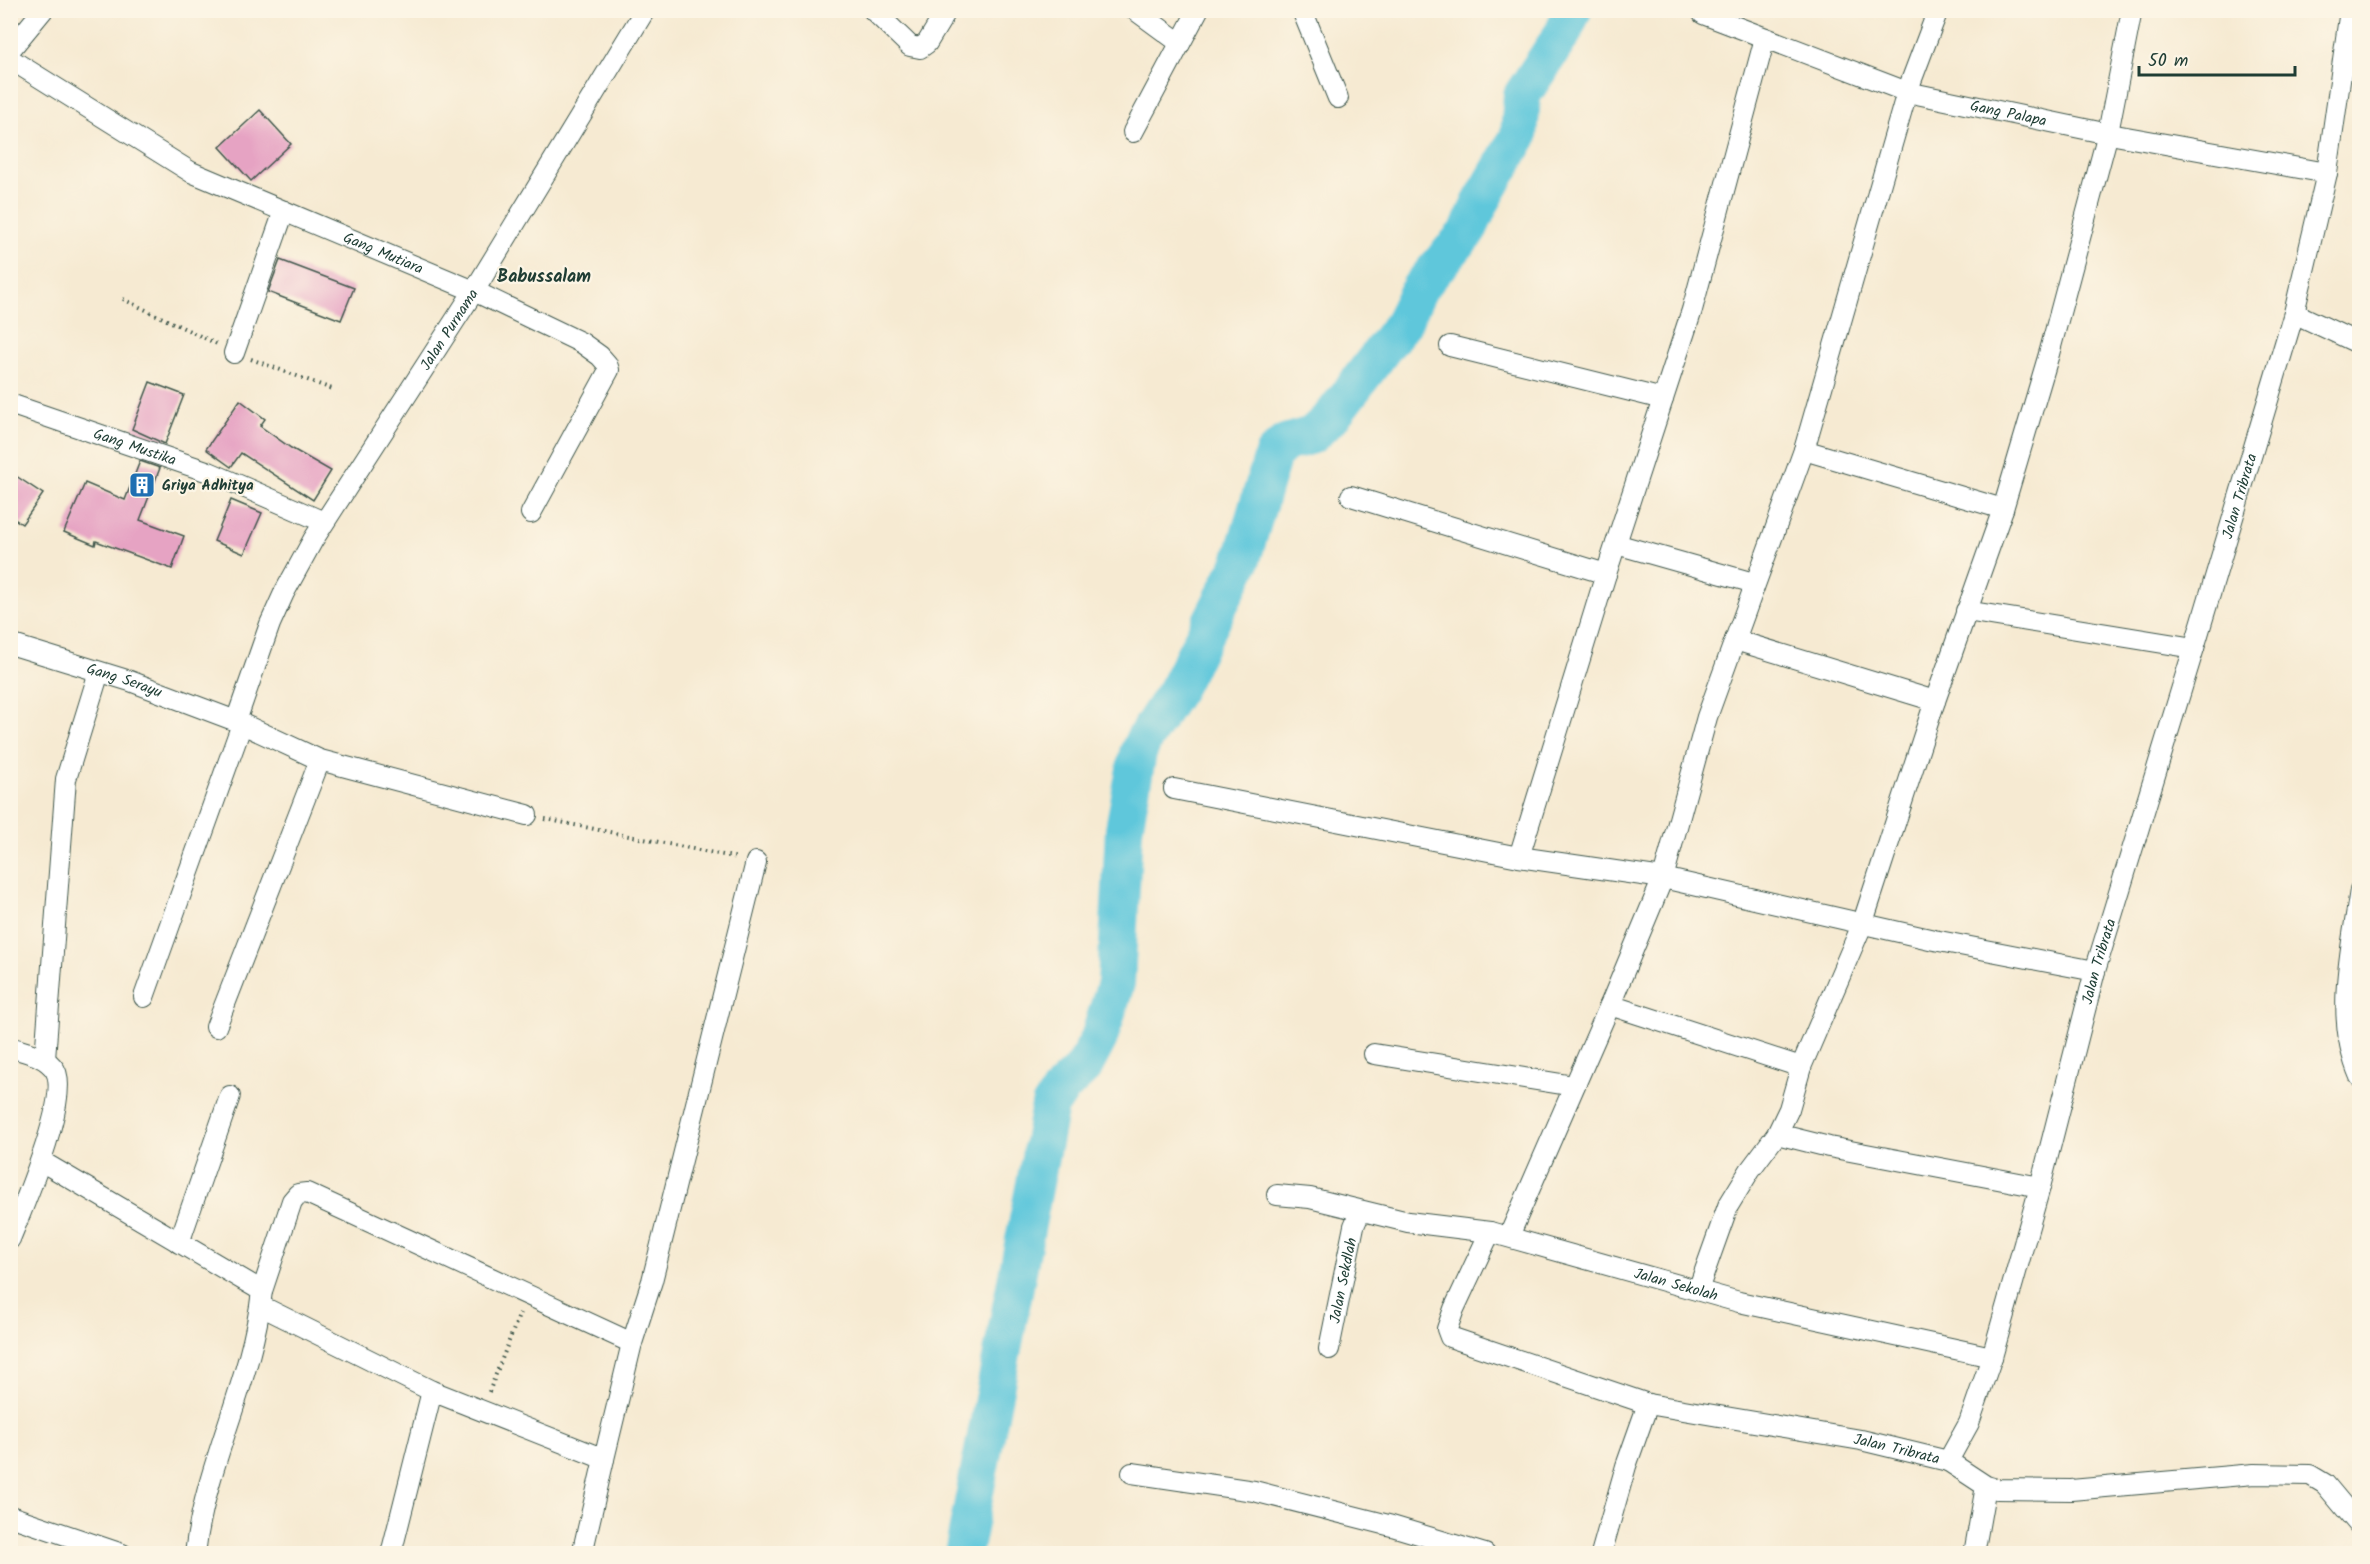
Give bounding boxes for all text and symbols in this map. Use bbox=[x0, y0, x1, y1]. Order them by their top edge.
scale bar bbox=[2139, 39, 2295, 77]
text: 50 m bbox=[2148, 47, 2188, 76]
street label: Gang Palapa bbox=[1968, 94, 2049, 134]
street label: Gang Mutiara bbox=[339, 226, 427, 281]
district label: Babussalam bbox=[497, 263, 591, 292]
street label: Jalan Purnama bbox=[415, 284, 485, 376]
street label: Gang Mustika bbox=[90, 422, 179, 473]
street label: Jalan Tribrata bbox=[2216, 451, 2264, 542]
building icon: Griya Adhitya bbox=[127, 470, 157, 500]
place label: Griya Adhitya bbox=[162, 474, 254, 498]
street label: Gang Serayu bbox=[83, 657, 165, 705]
street label: Jalan Tribrata bbox=[2076, 916, 2123, 1007]
street label: Jalan Sekdlah bbox=[1324, 1236, 1364, 1326]
street label: Jalan Sekolah bbox=[1631, 1262, 1721, 1309]
street label: Jalan Tribrata bbox=[1852, 1428, 1942, 1472]

